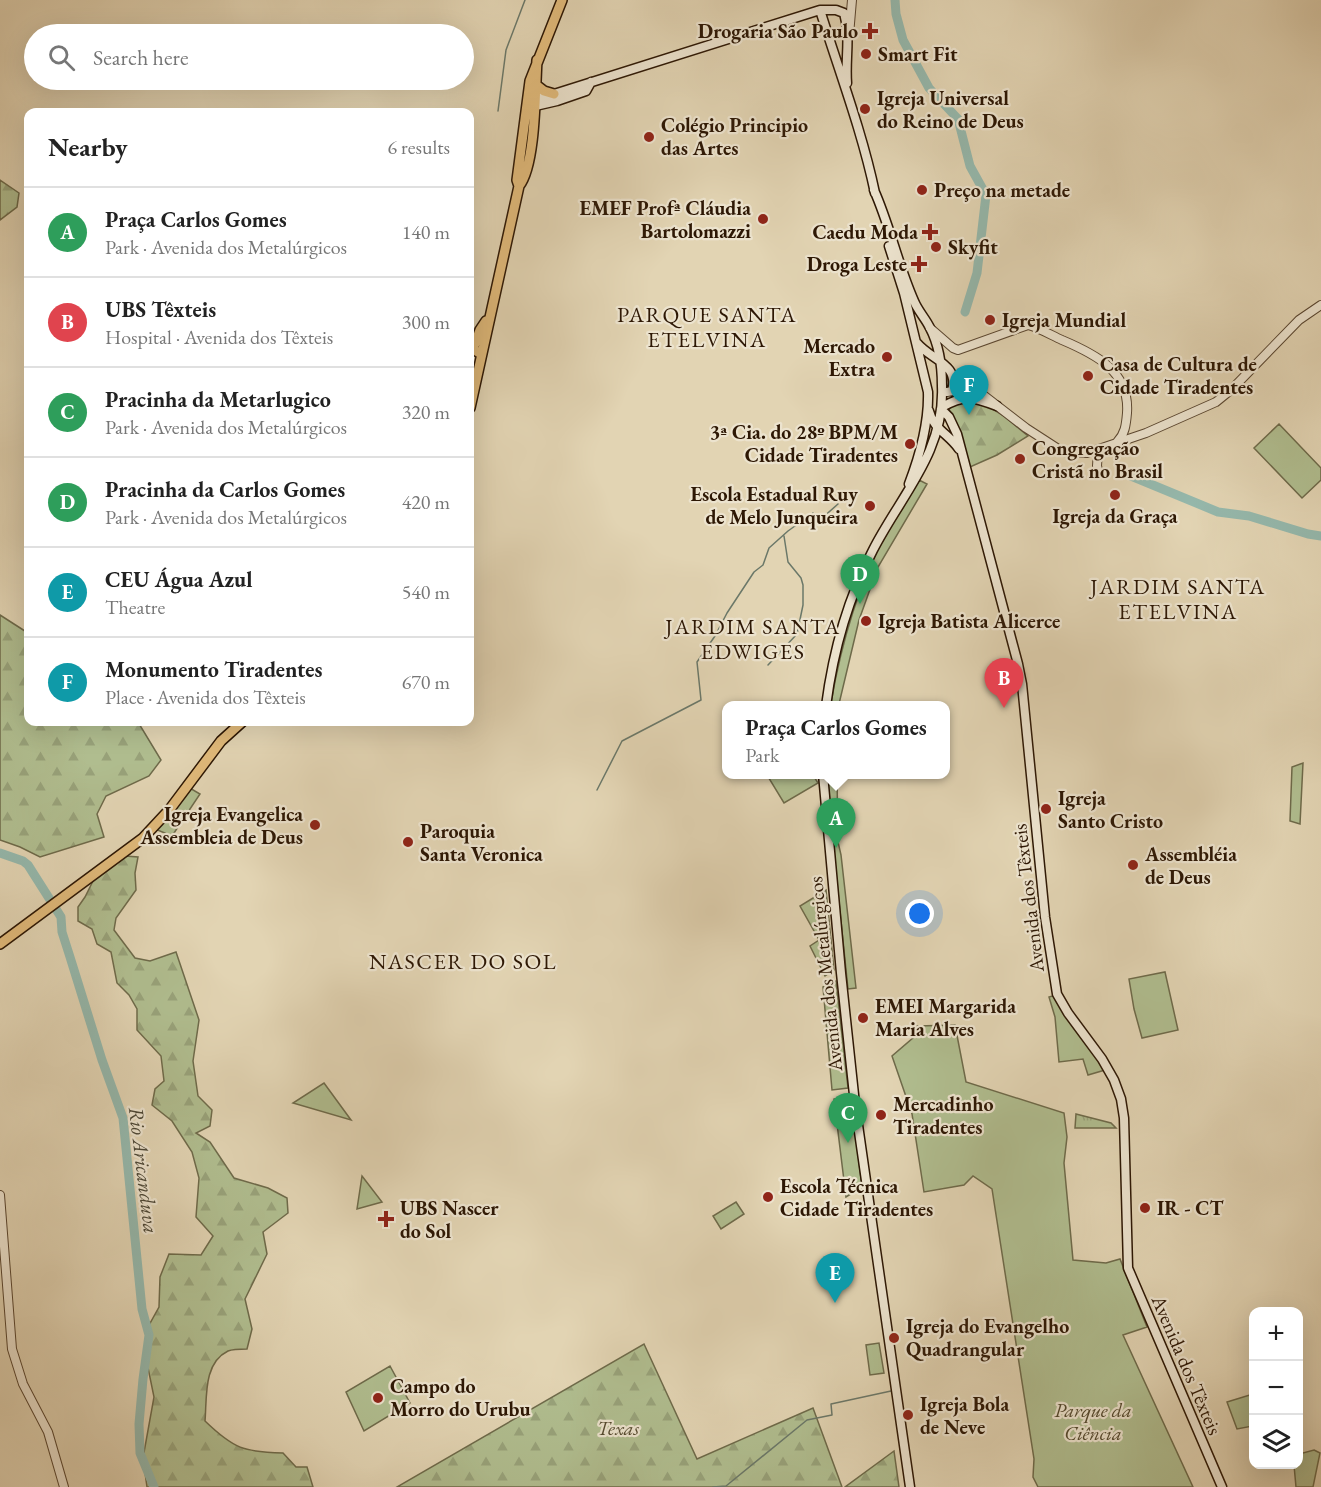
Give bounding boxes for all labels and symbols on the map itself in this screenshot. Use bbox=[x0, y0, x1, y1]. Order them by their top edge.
place label: Drogaria São Paulo bbox=[698, 18, 858, 44]
marker: Drogaria São Paulo bbox=[863, 24, 877, 38]
place label: Smart Fit bbox=[878, 41, 958, 67]
marker: Smart Fit bbox=[859, 47, 873, 61]
place label: Igreja Universal do Reino de Deus bbox=[877, 85, 1024, 134]
marker: Igreja Universal do Reino de Deus bbox=[858, 102, 872, 116]
place label: Colégio Principio das Artes bbox=[661, 112, 808, 161]
marker: Colégio Principio das Artes bbox=[642, 130, 656, 144]
place label: Preço na metade bbox=[934, 177, 1070, 203]
marker: Preço na metade bbox=[915, 183, 929, 197]
place label: EMEF Profª Cláudia Bartolomazzi bbox=[579, 195, 751, 244]
marker: EMEF Profª Cláudia Bartolomazzi bbox=[756, 212, 770, 226]
place label: Caedu Moda bbox=[813, 219, 918, 245]
marker: Caedu Moda bbox=[923, 225, 937, 239]
place label: Skyfit bbox=[948, 234, 998, 260]
marker: Skyfit bbox=[929, 240, 943, 254]
place label: Droga Leste bbox=[807, 251, 907, 277]
marker: Droga Leste bbox=[912, 257, 926, 271]
district label: PARQUE SANTA ETELVINA bbox=[617, 300, 797, 354]
place label: Igreja Mundial bbox=[1002, 307, 1126, 333]
marker: Igreja Mundial bbox=[983, 313, 997, 327]
place label: Mercado Extra bbox=[803, 333, 875, 382]
marker: Mercado Extra bbox=[880, 350, 894, 364]
place label: Casa de Cultura de Cidade Tiradentes bbox=[1100, 351, 1257, 400]
pin: F bbox=[950, 366, 988, 415]
marker: Casa de Cultura de Cidade Tiradentes bbox=[1081, 369, 1095, 383]
place label: 3ª Cia. do 28º BPM/M Cidade Tiradentes bbox=[710, 419, 898, 468]
place label: Congregação Cristã no Brasil bbox=[1032, 435, 1163, 484]
marker: 3ª Cia. do 28º BPM/M Cidade Tiradentes bbox=[903, 437, 917, 451]
marker: Congregação Cristã no Brasil bbox=[1013, 452, 1027, 466]
place label: Escola Estadual Ruy de Melo Junqueira bbox=[691, 481, 858, 530]
marker: Igreja da Graça bbox=[1108, 488, 1122, 502]
marker: Escola Estadual Ruy de Melo Junqueira bbox=[863, 499, 877, 513]
place label: Igreja da Graça bbox=[1053, 503, 1178, 529]
pin: D bbox=[840, 554, 880, 604]
district label: JARDIM SANTA ETELVINA bbox=[1088, 572, 1266, 626]
place label: Igreja Batista Alicerce bbox=[878, 608, 1060, 634]
district label: JARDIM SANTA EDWIGES bbox=[663, 612, 841, 666]
marker: Igreja Batista Alicerce bbox=[859, 614, 873, 628]
pin: B bbox=[984, 658, 1024, 708]
place label: Igreja Santo Cristo bbox=[1058, 785, 1163, 834]
pin: A bbox=[816, 798, 856, 848]
place label: Igreja Evangelica Assembleia de Deus bbox=[140, 801, 303, 850]
marker: Igreja Santo Cristo bbox=[1039, 802, 1053, 816]
marker: Igreja Evangelica Assembleia de Deus bbox=[308, 818, 322, 832]
place label: Paroquia Santa Veronica bbox=[420, 818, 543, 867]
street label: Avenida dos Têxteis bbox=[1006, 822, 1050, 975]
marker: Paroquia Santa Veronica bbox=[401, 835, 415, 849]
place label: Assembléia de Deus bbox=[1144, 841, 1237, 890]
marker: Assembléia de Deus bbox=[1126, 858, 1140, 872]
street label: Avenida dos Metalúrgicos bbox=[802, 875, 848, 1074]
your location bbox=[905, 899, 934, 928]
district label: NASCER DO SOL bbox=[369, 947, 557, 976]
place label: EMEI Margarida Maria Alves bbox=[875, 993, 1016, 1042]
marker: EMEI Margarida Maria Alves bbox=[856, 1011, 870, 1025]
place label: Mercadinho Tiradentes bbox=[893, 1091, 994, 1140]
pin: C bbox=[828, 1094, 868, 1143]
water label: Rio Aricanduva bbox=[123, 1105, 165, 1235]
marker: Mercadinho Tiradentes bbox=[874, 1108, 888, 1122]
place label: Escola Técnica Cidade Tiradentes bbox=[780, 1173, 933, 1222]
marker: Escola Técnica Cidade Tiradentes bbox=[761, 1190, 775, 1204]
place label: UBS Nascer do Sol bbox=[400, 1195, 499, 1244]
place label: IR - CT bbox=[1157, 1195, 1223, 1221]
marker: IR - CT bbox=[1138, 1201, 1152, 1215]
marker: UBS Nascer do Sol bbox=[377, 1210, 395, 1228]
pin: E bbox=[816, 1254, 854, 1303]
street label: Avenida dos Têxteis bbox=[1145, 1290, 1228, 1439]
place label: Igreja do Evangelho Quadrangular bbox=[906, 1313, 1069, 1362]
marker: Igreja do Evangelho Quadrangular bbox=[887, 1331, 901, 1345]
place label: Campo do Morro do Urubu bbox=[390, 1373, 530, 1422]
marker: Campo do Morro do Urubu bbox=[371, 1391, 385, 1405]
place label: Igreja Bola de Neve bbox=[920, 1391, 1009, 1440]
park label: Parque da Ciência bbox=[1054, 1397, 1132, 1446]
marker: Igreja Bola de Neve bbox=[901, 1408, 915, 1422]
park label: Texas bbox=[597, 1415, 639, 1441]

